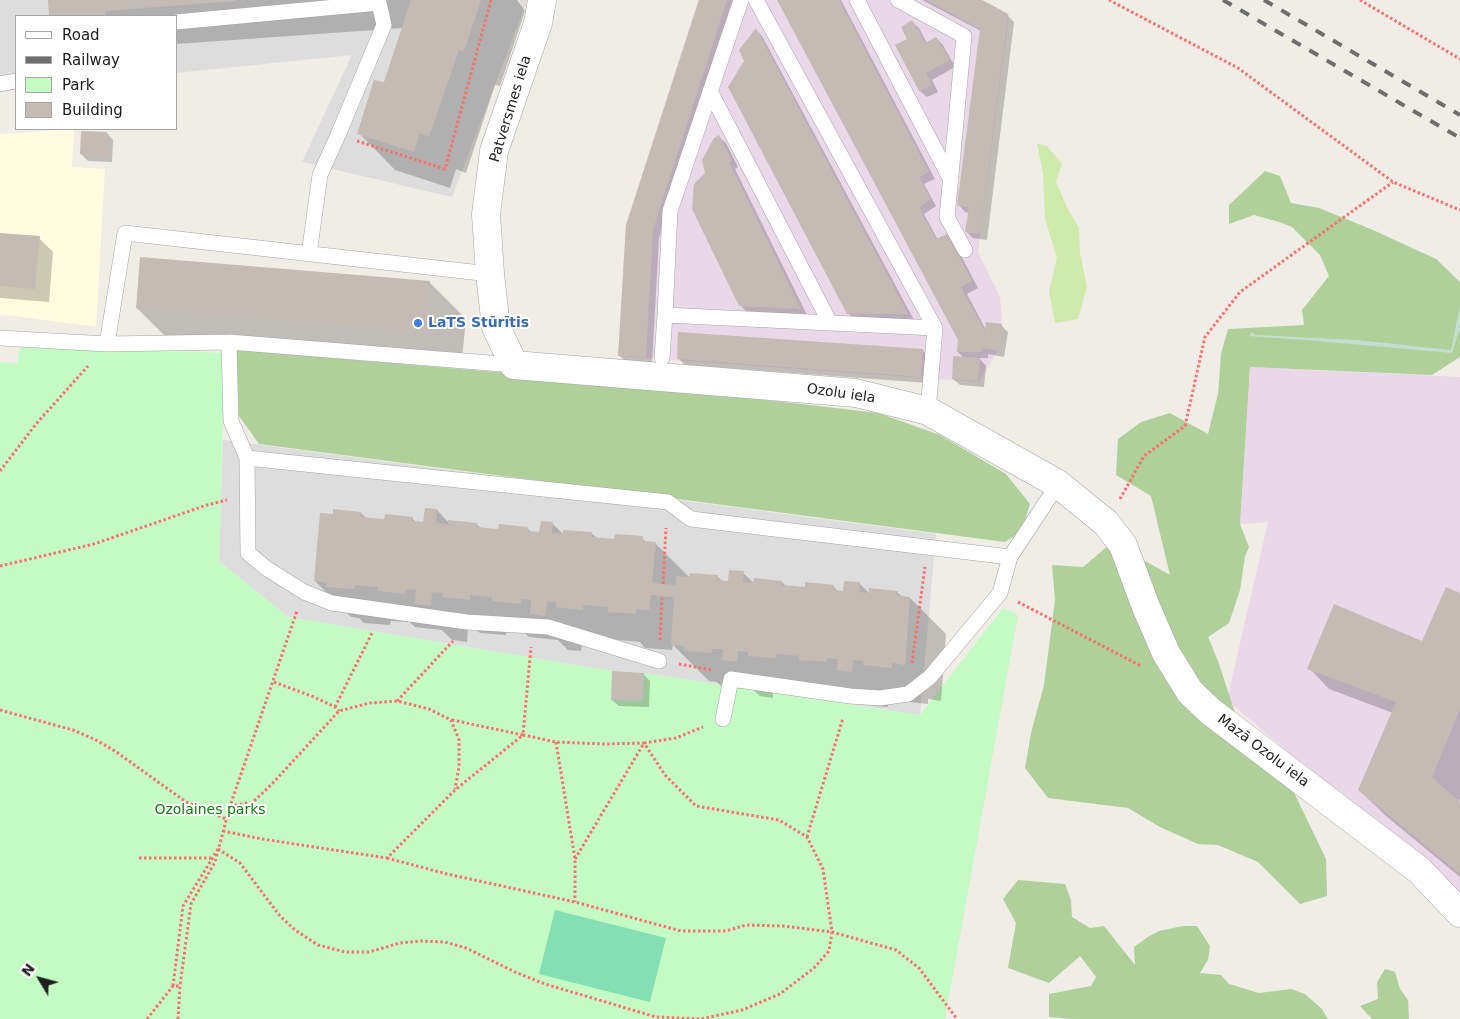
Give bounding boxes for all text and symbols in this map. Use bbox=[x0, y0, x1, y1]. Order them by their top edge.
legend bbox=[15, 15, 178, 130]
text: Road bbox=[62, 26, 100, 44]
text: Railway bbox=[62, 51, 120, 69]
street label: Patversmes iela bbox=[487, 54, 535, 164]
text: Park bbox=[62, 76, 94, 94]
text: Building bbox=[62, 101, 123, 119]
place label: LaTS Stūrītis bbox=[428, 315, 529, 331]
marker: LaTS Stūrītis bbox=[412, 317, 424, 329]
street label: Ozolu iela bbox=[806, 381, 876, 407]
street label: Mazā Ozolu iela bbox=[1214, 711, 1312, 791]
park label: Ozolaines parks bbox=[154, 802, 266, 818]
north arrow bbox=[15, 954, 65, 1004]
text: N bbox=[18, 960, 38, 979]

